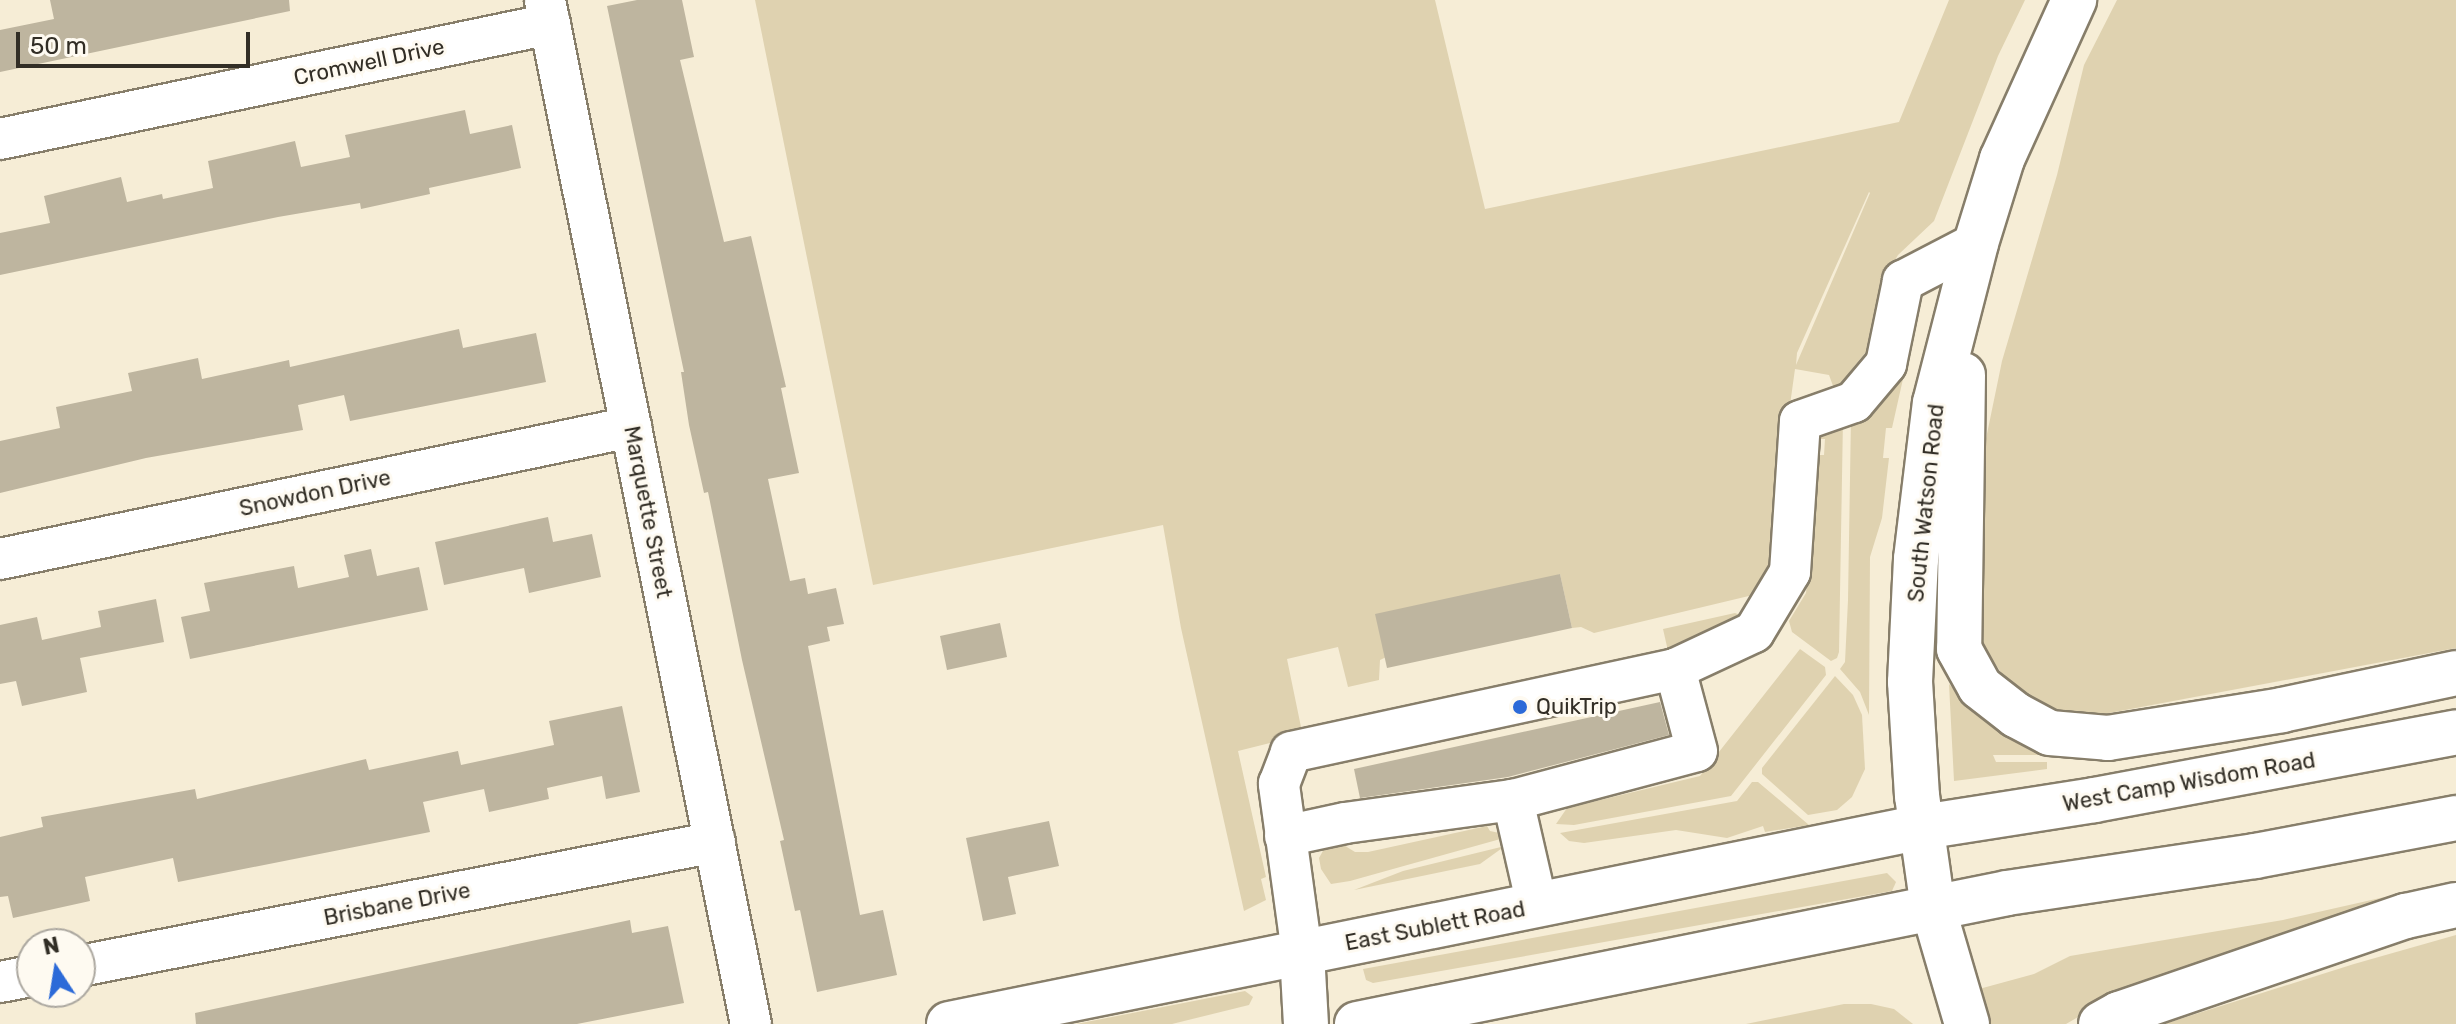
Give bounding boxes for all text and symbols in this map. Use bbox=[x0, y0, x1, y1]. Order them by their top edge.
scale bar bbox=[20, 16, 254, 66]
text: 50 m bbox=[30, 32, 87, 60]
street label: Cromwell Drive bbox=[291, 33, 447, 91]
street label: South Watson Road bbox=[1902, 402, 1950, 604]
street label: Marquette Street bbox=[618, 424, 678, 600]
street label: Snowdon Drive bbox=[237, 464, 393, 522]
place label: QuikTrip bbox=[1536, 694, 1617, 720]
marker: QuikTrip bbox=[1511, 698, 1529, 716]
street label: West Camp Wisdom Road bbox=[2060, 747, 2318, 817]
street label: Brisbane Drive bbox=[321, 877, 473, 931]
street label: East Sublett Road bbox=[1343, 896, 1527, 956]
north arrow bbox=[16, 928, 96, 1008]
text: N bbox=[41, 931, 62, 961]

